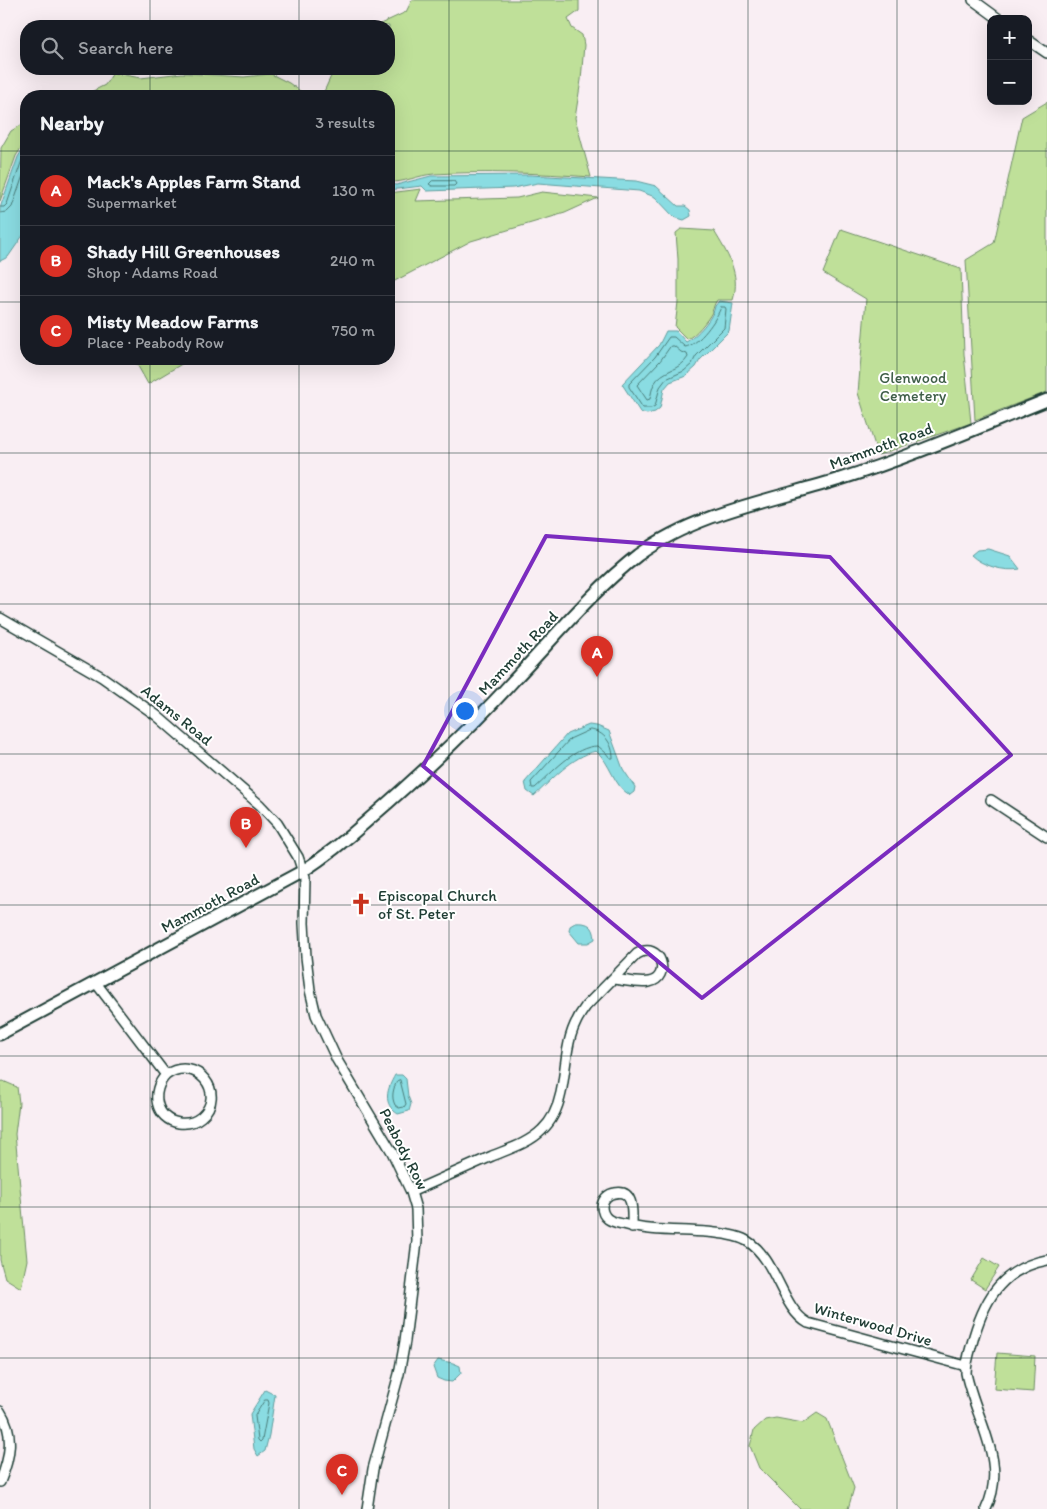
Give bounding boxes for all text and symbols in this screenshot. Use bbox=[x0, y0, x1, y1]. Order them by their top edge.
map controls bbox=[987, 15, 1032, 105]
button: + bbox=[987, 15, 1032, 60]
search box bbox=[20, 20, 395, 75]
icon: search bbox=[38, 34, 66, 62]
text: Search here bbox=[78, 36, 173, 59]
button: − bbox=[987, 60, 1032, 105]
text: Nearby bbox=[40, 110, 104, 135]
text: 3 results bbox=[315, 113, 375, 132]
text: Mack's Apples Farm Stand bbox=[87, 170, 300, 193]
text: A bbox=[51, 181, 61, 200]
text: 130 m bbox=[332, 181, 375, 200]
text: Supermarket bbox=[87, 193, 177, 212]
text: Shady Hill Greenhouses bbox=[87, 240, 280, 263]
text: B bbox=[51, 251, 61, 270]
text: 240 m bbox=[330, 251, 375, 270]
text: Shop · Adams Road bbox=[87, 263, 218, 282]
text: Misty Meadow Farms bbox=[87, 310, 258, 333]
text: C bbox=[51, 321, 61, 340]
text: 750 m bbox=[332, 321, 375, 340]
text: Place · Peabody Row bbox=[87, 333, 224, 352]
park label: Glenwood Cemetery bbox=[879, 368, 947, 405]
street label: Mammoth Road bbox=[827, 418, 936, 473]
street label: Mammoth Road bbox=[474, 607, 562, 699]
pin: A bbox=[581, 636, 613, 677]
street label: Adams Road bbox=[138, 681, 217, 750]
your location bbox=[452, 698, 478, 724]
pin: B bbox=[230, 807, 262, 848]
street label: Mammoth Road bbox=[158, 869, 263, 937]
place label: Episcopal Church of St. Peter bbox=[378, 886, 497, 923]
church icon: Episcopal Church of St. Peter bbox=[348, 891, 374, 917]
street label: Peabody Row bbox=[375, 1105, 433, 1193]
street label: Winterwood Drive bbox=[812, 1298, 935, 1350]
pin: C bbox=[326, 1454, 358, 1495]

